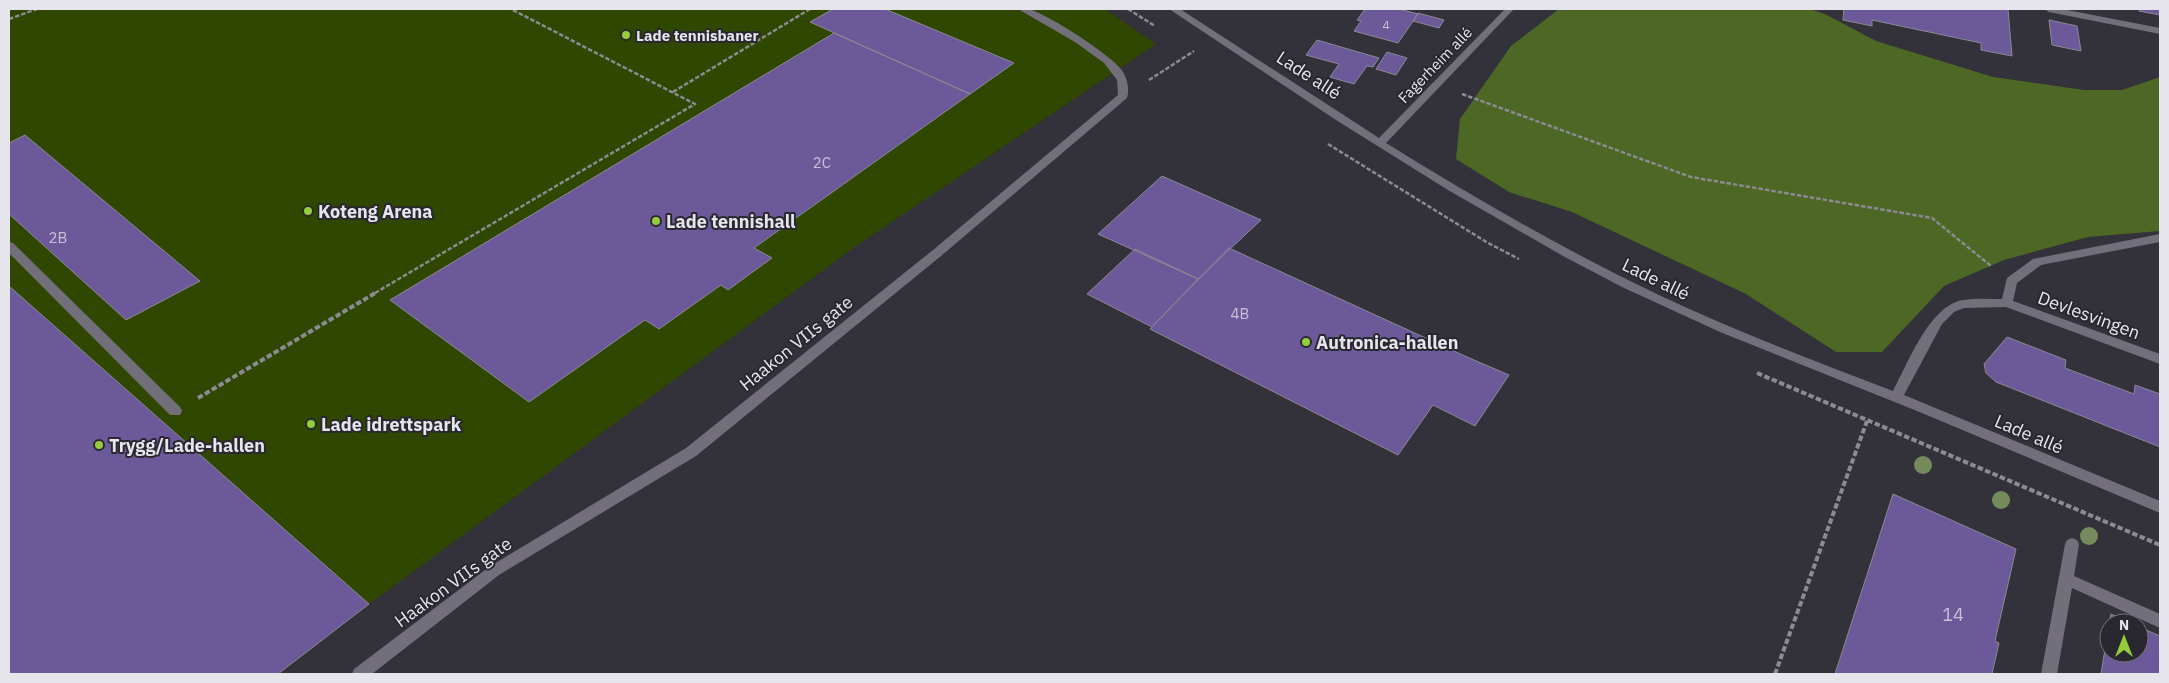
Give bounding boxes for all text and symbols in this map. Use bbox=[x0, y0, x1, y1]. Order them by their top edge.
house number: 4 bbox=[1382, 17, 1390, 32]
street label: Fagerheim allé bbox=[1394, 23, 1476, 107]
place label: Lade tennisbaner bbox=[636, 26, 759, 45]
marker: Lade tennisbaner bbox=[620, 29, 632, 41]
street label: Lade allé bbox=[1272, 46, 1346, 104]
house number: 2C bbox=[813, 153, 831, 172]
place label: Koteng Arena bbox=[318, 200, 433, 223]
marker: Koteng Arena bbox=[302, 205, 314, 217]
place label: Lade tennishall bbox=[666, 210, 796, 233]
marker: Lade tennishall bbox=[650, 215, 662, 227]
house number: 2B bbox=[49, 228, 67, 247]
street label: Lade allé bbox=[1618, 253, 1694, 305]
street label: Devlesvingen bbox=[2035, 286, 2143, 344]
street label: Haakon VIIs gate bbox=[735, 290, 857, 396]
house number: 4B bbox=[1231, 304, 1249, 323]
place label: Autronica-hallen bbox=[1316, 331, 1458, 354]
marker: Autronica-hallen bbox=[1300, 336, 1312, 348]
street label: Lade allé bbox=[1991, 409, 2067, 459]
place label: Lade idrettspark bbox=[321, 413, 462, 436]
marker: Lade idrettspark bbox=[305, 418, 317, 430]
place label: Trygg/Lade-hallen bbox=[109, 434, 265, 457]
marker: Trygg/Lade-hallen bbox=[93, 439, 105, 451]
street label: Haakon VIIs gate bbox=[390, 532, 516, 632]
house number: 14 bbox=[1942, 603, 1964, 626]
north arrow bbox=[2099, 613, 2149, 663]
text: N bbox=[2119, 616, 2129, 634]

